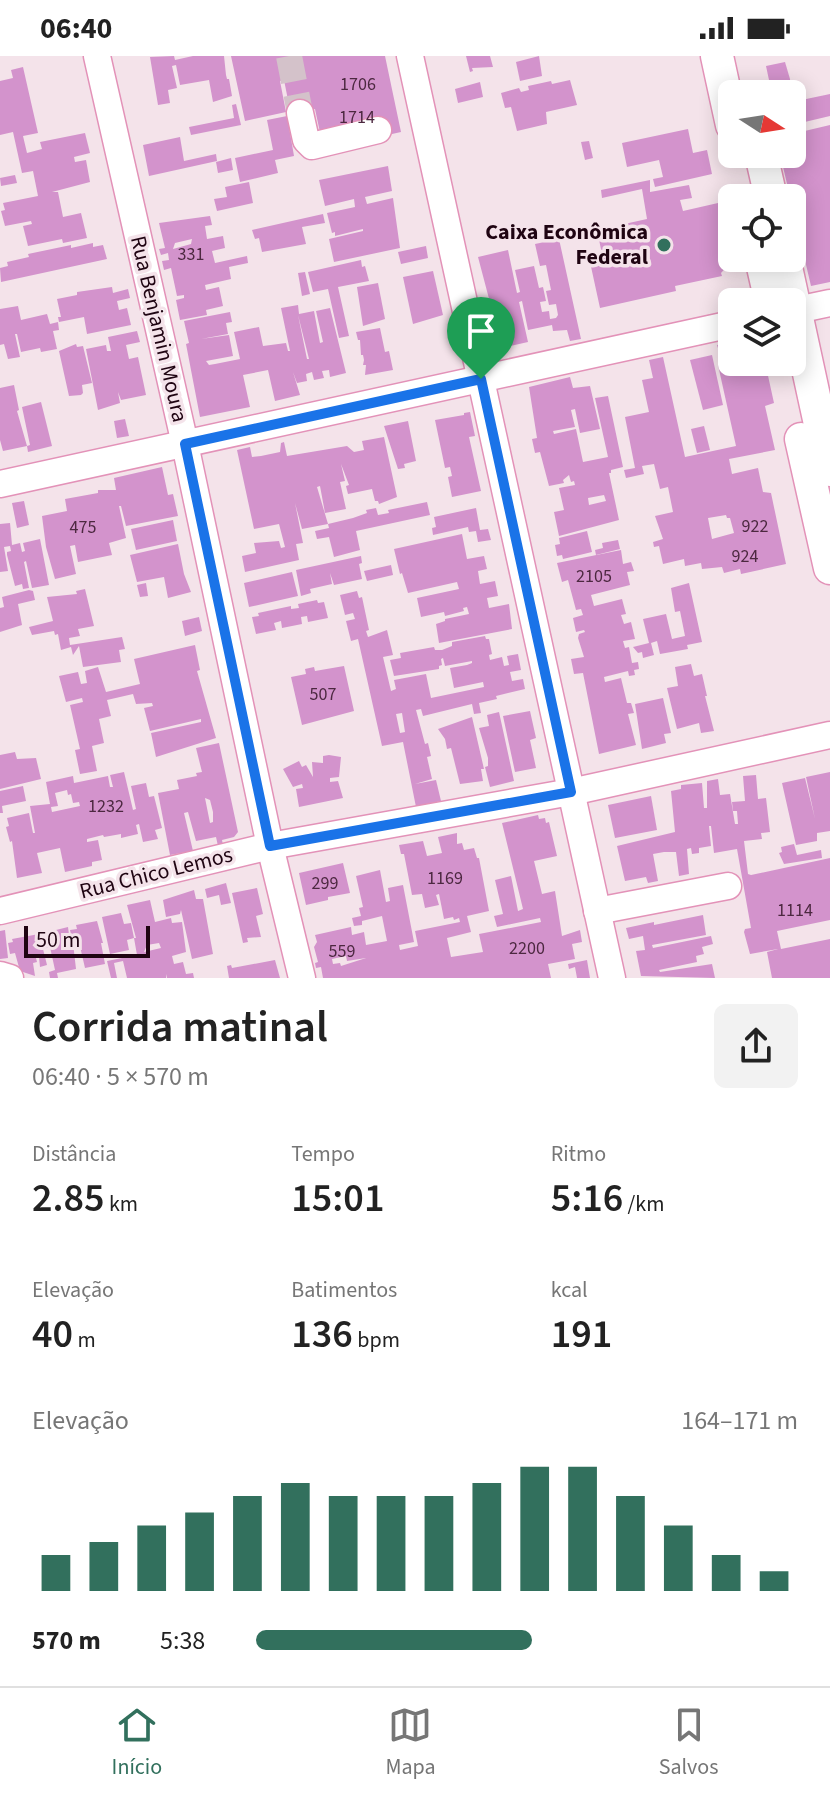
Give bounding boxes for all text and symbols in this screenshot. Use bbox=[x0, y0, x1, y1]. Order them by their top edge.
text: 06:40 bbox=[40, 7, 112, 50]
house number: 1706 bbox=[340, 72, 376, 97]
north arrow bbox=[718, 80, 806, 168]
map controls bbox=[718, 80, 806, 376]
house number: 1714 bbox=[339, 105, 375, 130]
button: locate bbox=[718, 184, 806, 272]
place label: Caixa Econômica Federal bbox=[485, 216, 649, 273]
street label: Rua Benjamin Moura bbox=[122, 233, 196, 425]
marker: Caixa Econômica Federal bbox=[655, 236, 673, 254]
house number: 331 bbox=[178, 242, 204, 267]
button: layers bbox=[718, 288, 806, 376]
pin bbox=[447, 297, 515, 379]
icon: arrive bbox=[459, 309, 503, 353]
house number: 922 bbox=[742, 514, 768, 539]
house number: 475 bbox=[70, 515, 96, 540]
house number: 924 bbox=[732, 544, 758, 569]
house number: 2105 bbox=[576, 564, 612, 589]
house number: 507 bbox=[310, 682, 336, 707]
house number: 1232 bbox=[88, 794, 124, 819]
street label: Rua Chico Lemos bbox=[76, 839, 236, 907]
house number: 1169 bbox=[427, 866, 463, 891]
house number: 299 bbox=[312, 871, 338, 896]
house number: 1114 bbox=[777, 898, 813, 923]
scale bar bbox=[24, 922, 150, 958]
text: 50 m bbox=[36, 924, 81, 956]
house number: 2200 bbox=[509, 936, 545, 961]
house number: 559 bbox=[329, 939, 355, 964]
text: Corrida matinal bbox=[32, 996, 328, 1059]
button: share bbox=[714, 1004, 798, 1088]
text: 06:40 · 5 × 570 m bbox=[32, 1058, 209, 1095]
text: Distância bbox=[32, 1138, 116, 1170]
text: Tempo bbox=[291, 1138, 355, 1170]
text: Ritmo bbox=[551, 1138, 606, 1170]
text: 2.85 bbox=[32, 1170, 105, 1227]
text: 15:01 bbox=[291, 1170, 384, 1227]
text: 5:16 bbox=[551, 1170, 623, 1227]
text: km bbox=[105, 1188, 138, 1220]
text: /km bbox=[623, 1188, 664, 1220]
text: Elevação bbox=[32, 1274, 114, 1306]
text: Batimentos bbox=[291, 1274, 397, 1306]
text: kcal bbox=[551, 1274, 588, 1306]
text: 40 bbox=[32, 1306, 73, 1363]
text: 136 bbox=[291, 1306, 353, 1363]
text: 191 bbox=[551, 1306, 612, 1363]
text: m bbox=[73, 1324, 96, 1356]
text: bpm bbox=[353, 1324, 400, 1356]
text: Elevação bbox=[32, 1402, 129, 1439]
text: 164–171 m bbox=[681, 1402, 798, 1439]
text: 570 m bbox=[32, 1622, 101, 1659]
text: 5:38 bbox=[160, 1622, 205, 1659]
tab: Início bbox=[112, 1703, 162, 1783]
tab: Mapa bbox=[385, 1703, 435, 1783]
tab: Salvos bbox=[659, 1703, 718, 1783]

